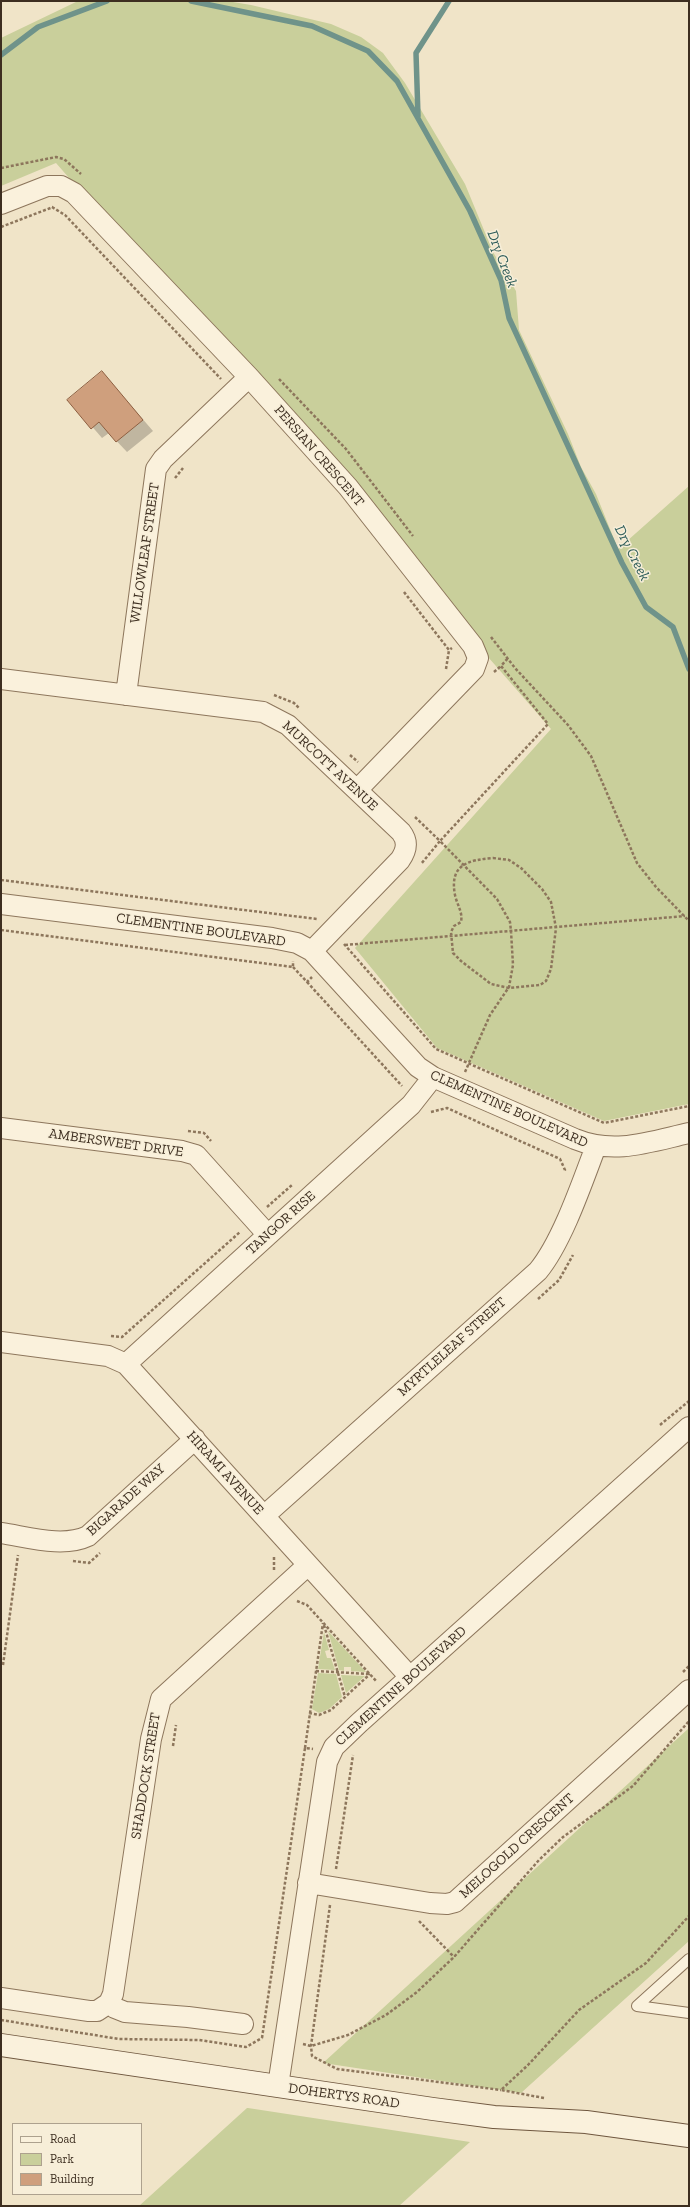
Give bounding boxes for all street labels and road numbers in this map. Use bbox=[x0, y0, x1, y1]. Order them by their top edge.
street label: PERSIAN CRESCENT bbox=[270, 402, 368, 510]
street label: WILLOWLEAF STREET bbox=[127, 482, 163, 624]
street label: MURCOTT AVENUE bbox=[279, 717, 381, 815]
street label: CLEMENTINE BOULEVARD bbox=[115, 910, 287, 950]
street label: CLEMENTINE BOULEVARD bbox=[428, 1067, 590, 1151]
street label: AMBERSWEET DRIVE bbox=[48, 1125, 184, 1161]
street label: TANGOR RISE bbox=[243, 1187, 319, 1259]
street label: MYRTLELEAF STREET bbox=[394, 1294, 510, 1400]
street label: HIRAMI AVENUE bbox=[183, 1428, 267, 1518]
street label: BIGARADE WAY bbox=[84, 1461, 168, 1539]
street label: CLEMENTINE BOULEVARD bbox=[332, 1623, 470, 1749]
street label: SHADDOCK STREET bbox=[128, 1711, 164, 1841]
street label: MELOGOLD CRESCENT bbox=[456, 1790, 578, 1902]
street label: DOHERTYS ROAD bbox=[287, 2080, 401, 2112]

